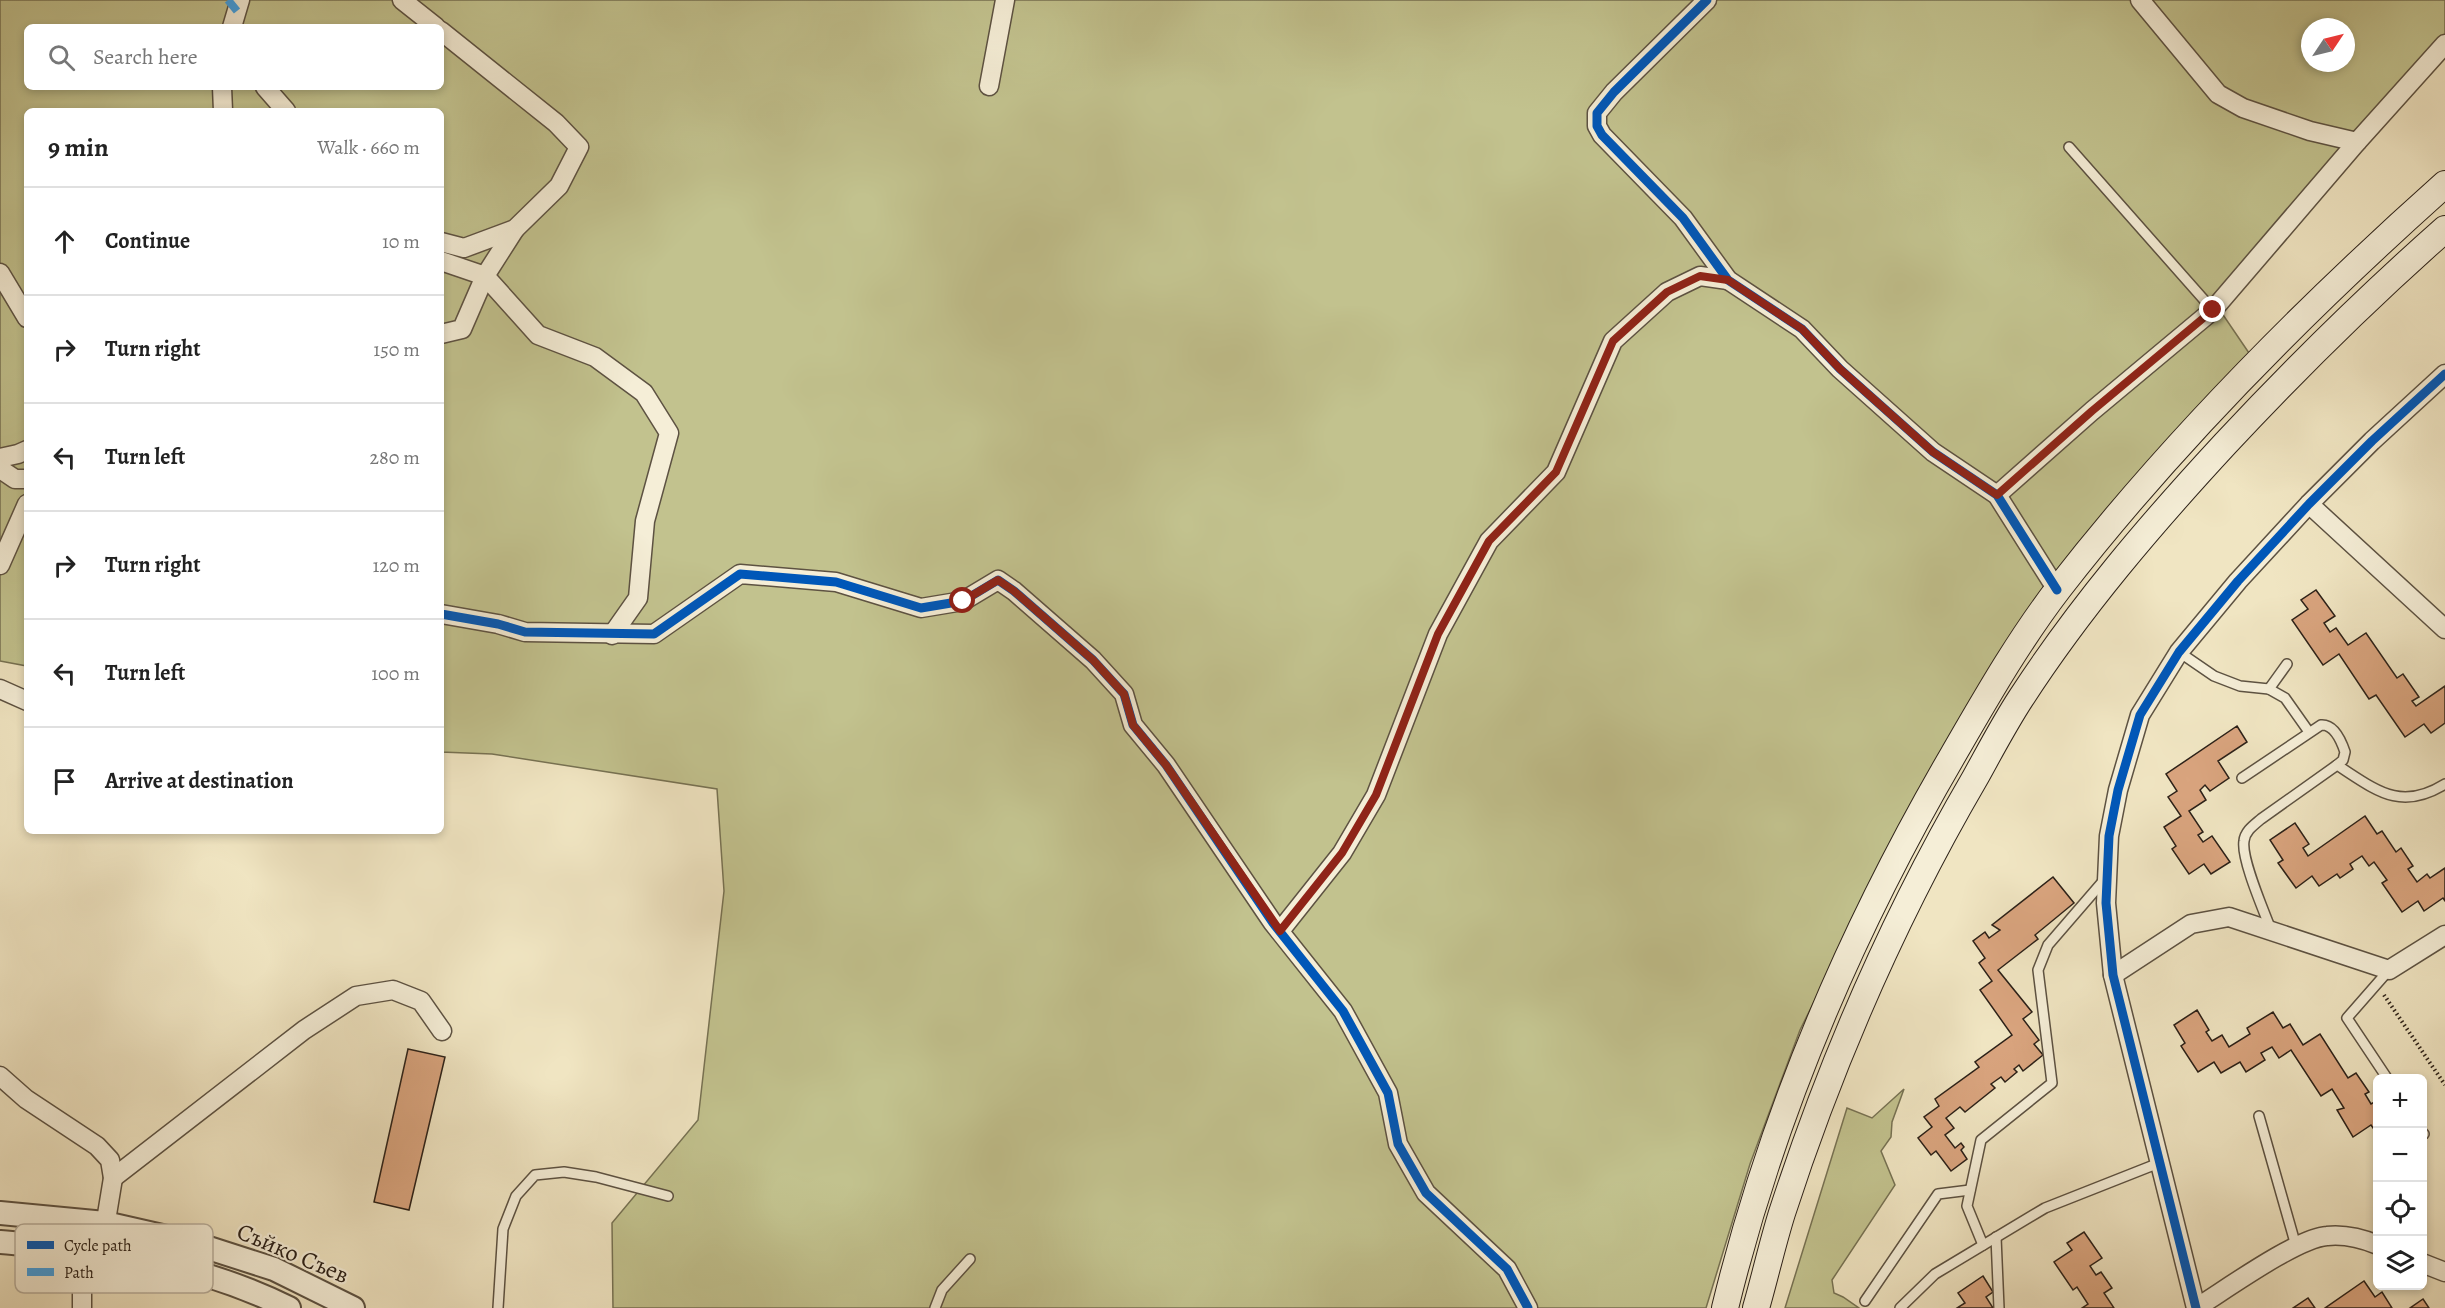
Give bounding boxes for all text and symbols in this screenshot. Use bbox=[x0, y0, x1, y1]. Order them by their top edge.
north arrow bbox=[2301, 18, 2355, 72]
search box bbox=[24, 24, 444, 90]
icon: search bbox=[45, 41, 78, 74]
text: Search here bbox=[93, 42, 198, 72]
text: 9 min bbox=[48, 130, 109, 165]
text: Walk · 660 m bbox=[317, 134, 420, 161]
icon: ahead bbox=[48, 225, 81, 258]
text: Continue bbox=[105, 226, 190, 256]
text: 10 m bbox=[382, 228, 420, 255]
route end bbox=[2199, 296, 2225, 322]
icon: right bbox=[48, 333, 81, 366]
text: Turn right bbox=[105, 334, 201, 364]
text: 150 m bbox=[373, 336, 420, 363]
icon: left bbox=[48, 441, 81, 474]
text: Turn left bbox=[105, 442, 185, 472]
text: 280 m bbox=[370, 444, 420, 471]
icon: right bbox=[48, 549, 81, 582]
text: Turn right bbox=[105, 550, 201, 580]
text: 120 m bbox=[372, 552, 420, 579]
route start bbox=[949, 587, 975, 613]
icon: left bbox=[48, 657, 81, 690]
text: Turn left bbox=[105, 658, 185, 688]
text: 100 m bbox=[371, 660, 420, 687]
icon: arrive bbox=[48, 765, 81, 798]
text: Arrive at destination bbox=[105, 766, 294, 796]
map controls bbox=[2373, 1074, 2427, 1290]
button: + bbox=[2373, 1074, 2427, 1128]
button: − bbox=[2373, 1128, 2427, 1182]
button: locate bbox=[2373, 1182, 2427, 1236]
street label: Съйко Съев bbox=[232, 1215, 354, 1291]
legend bbox=[15, 1224, 213, 1293]
text: Cycle path bbox=[64, 1235, 132, 1257]
button: layers bbox=[2373, 1236, 2427, 1290]
text: Path bbox=[64, 1262, 94, 1284]

